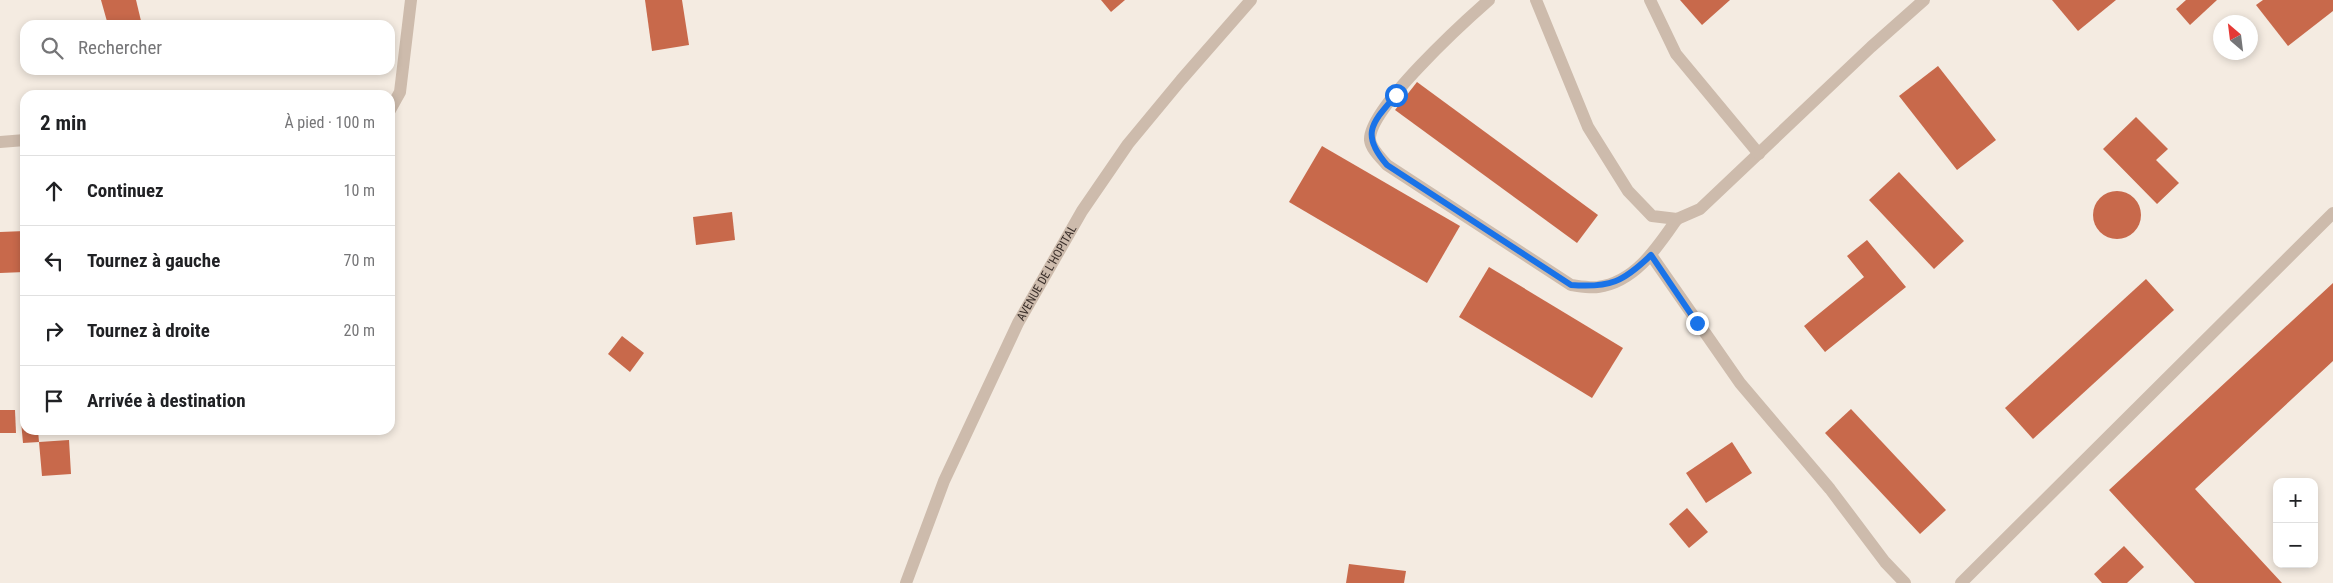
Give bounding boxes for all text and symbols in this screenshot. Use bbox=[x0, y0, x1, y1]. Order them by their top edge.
north arrow bbox=[2213, 15, 2258, 60]
search box bbox=[20, 20, 395, 75]
icon: search bbox=[38, 34, 66, 62]
text: Rechercher bbox=[78, 36, 162, 59]
route start bbox=[1385, 84, 1408, 107]
text: 2 min bbox=[40, 111, 87, 135]
text: À pied · 100 m bbox=[284, 113, 375, 132]
icon: ahead bbox=[40, 177, 68, 205]
text: Continuez bbox=[87, 179, 164, 202]
text: 10 m bbox=[343, 181, 375, 200]
street label: AVENUE DE L'HOPITAL bbox=[1014, 222, 1080, 323]
icon: left bbox=[40, 247, 68, 275]
text: Tournez à gauche bbox=[87, 249, 220, 272]
text: 70 m bbox=[343, 251, 375, 270]
route end bbox=[1686, 312, 1709, 335]
icon: right bbox=[40, 317, 68, 345]
text: Tournez à droite bbox=[87, 319, 210, 342]
text: 20 m bbox=[343, 321, 375, 340]
icon: arrive bbox=[40, 387, 68, 415]
text: Arrivée à destination bbox=[87, 389, 246, 412]
map controls bbox=[2273, 478, 2318, 568]
button: + bbox=[2273, 478, 2318, 523]
button: − bbox=[2273, 523, 2318, 568]

